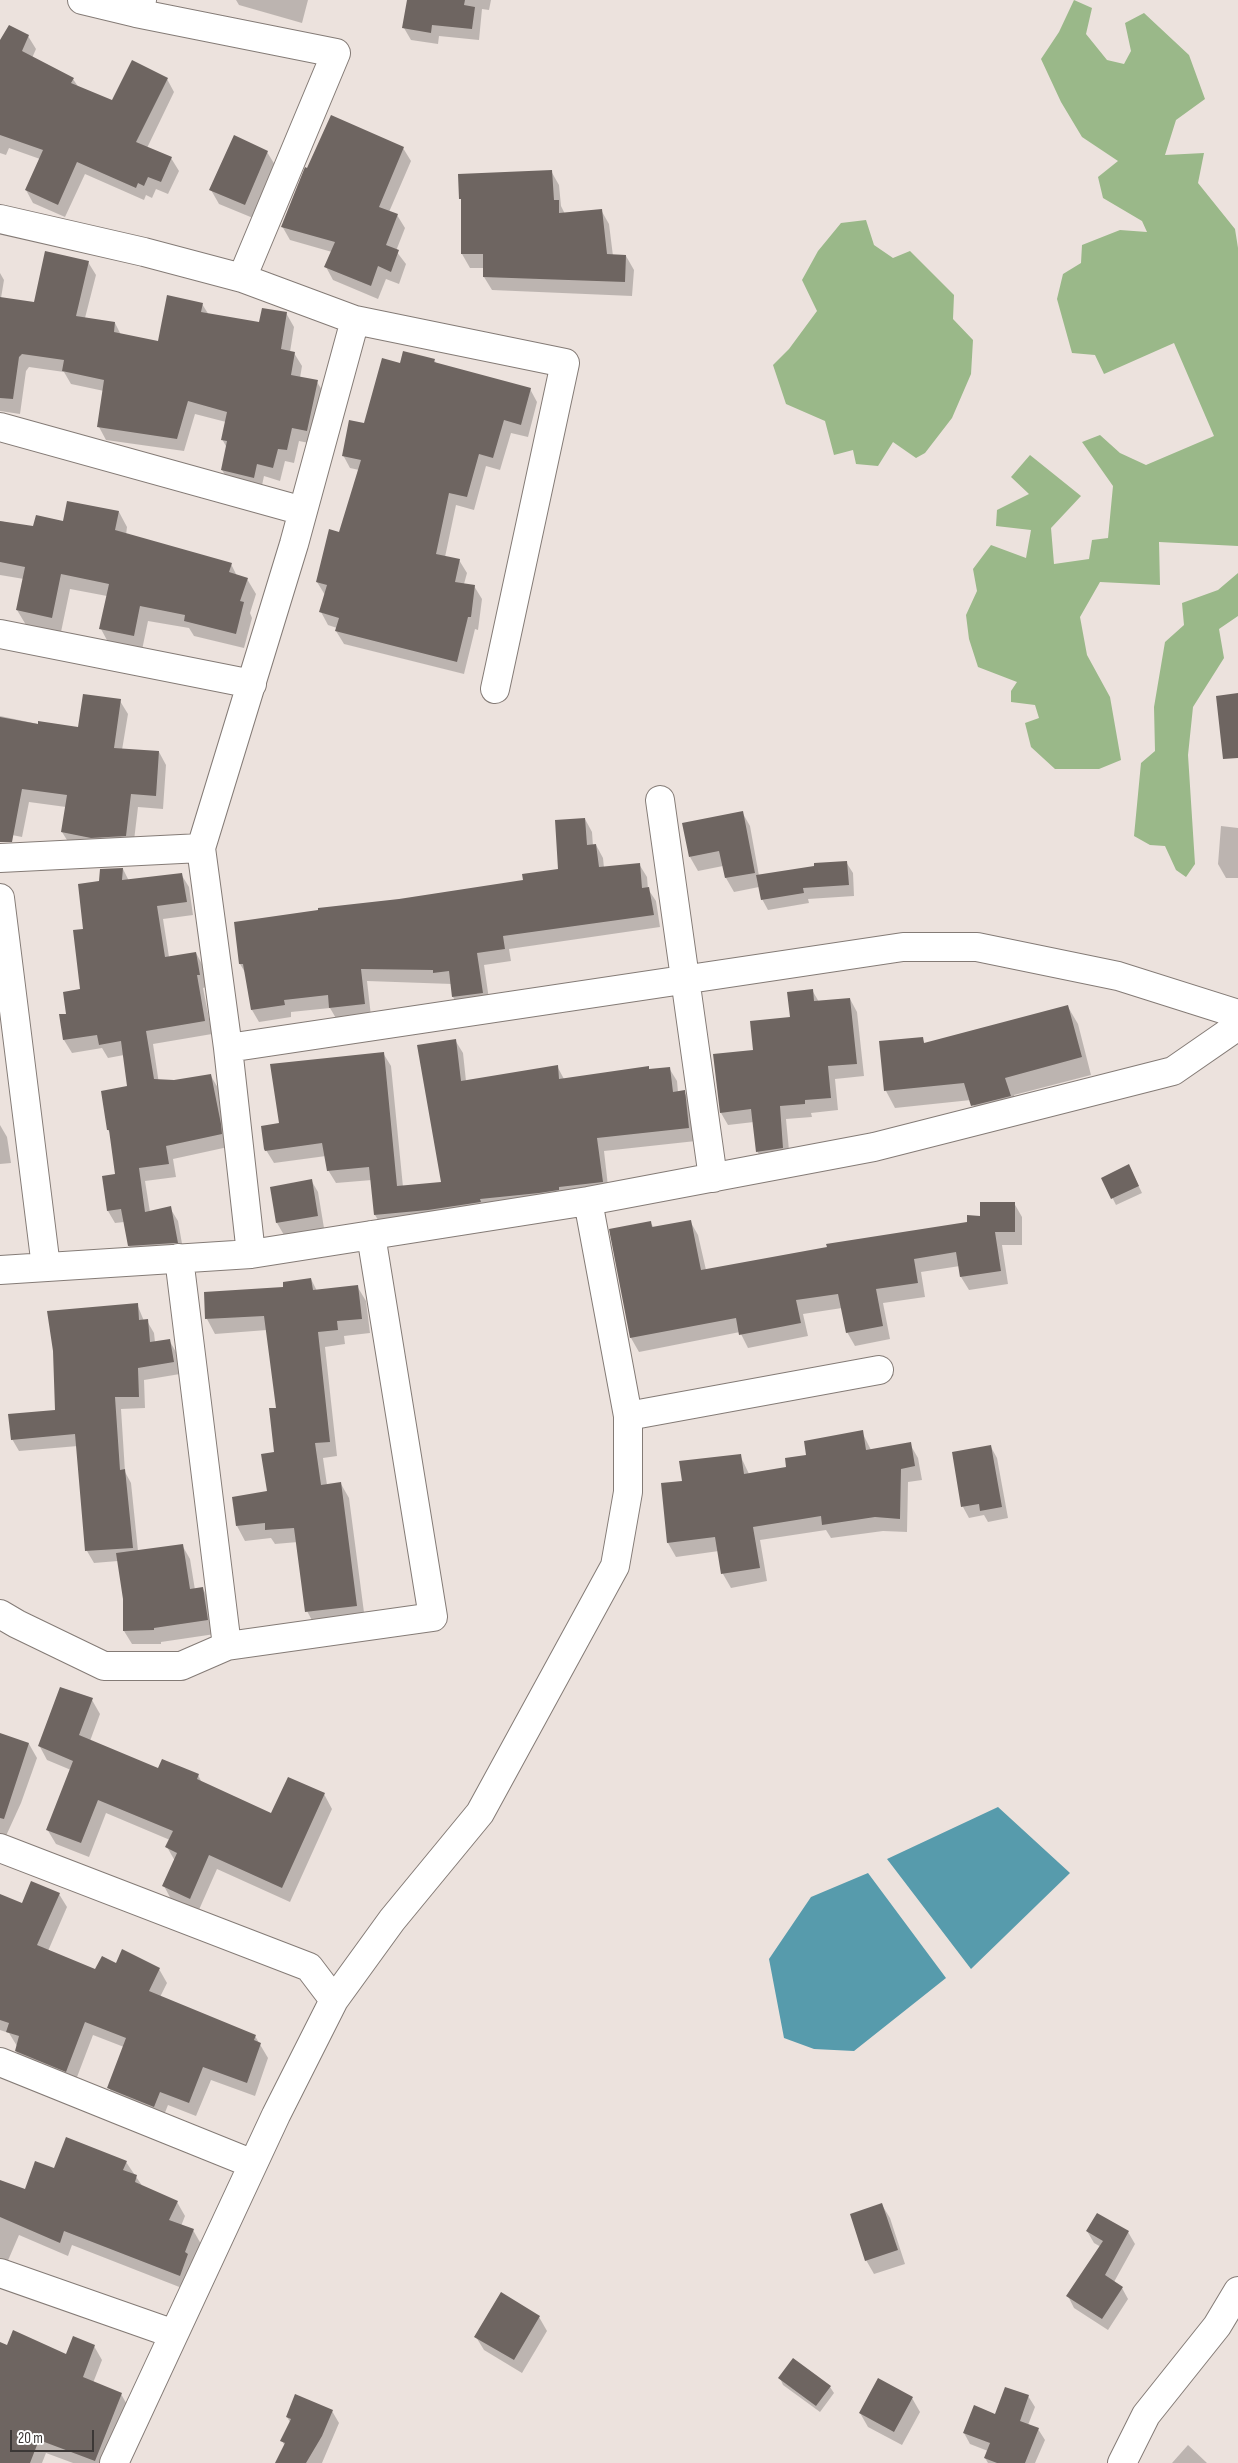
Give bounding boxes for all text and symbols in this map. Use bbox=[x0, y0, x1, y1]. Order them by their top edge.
scale bar bbox=[12, 2420, 96, 2452]
text: 20 m bbox=[18, 2429, 43, 2448]

